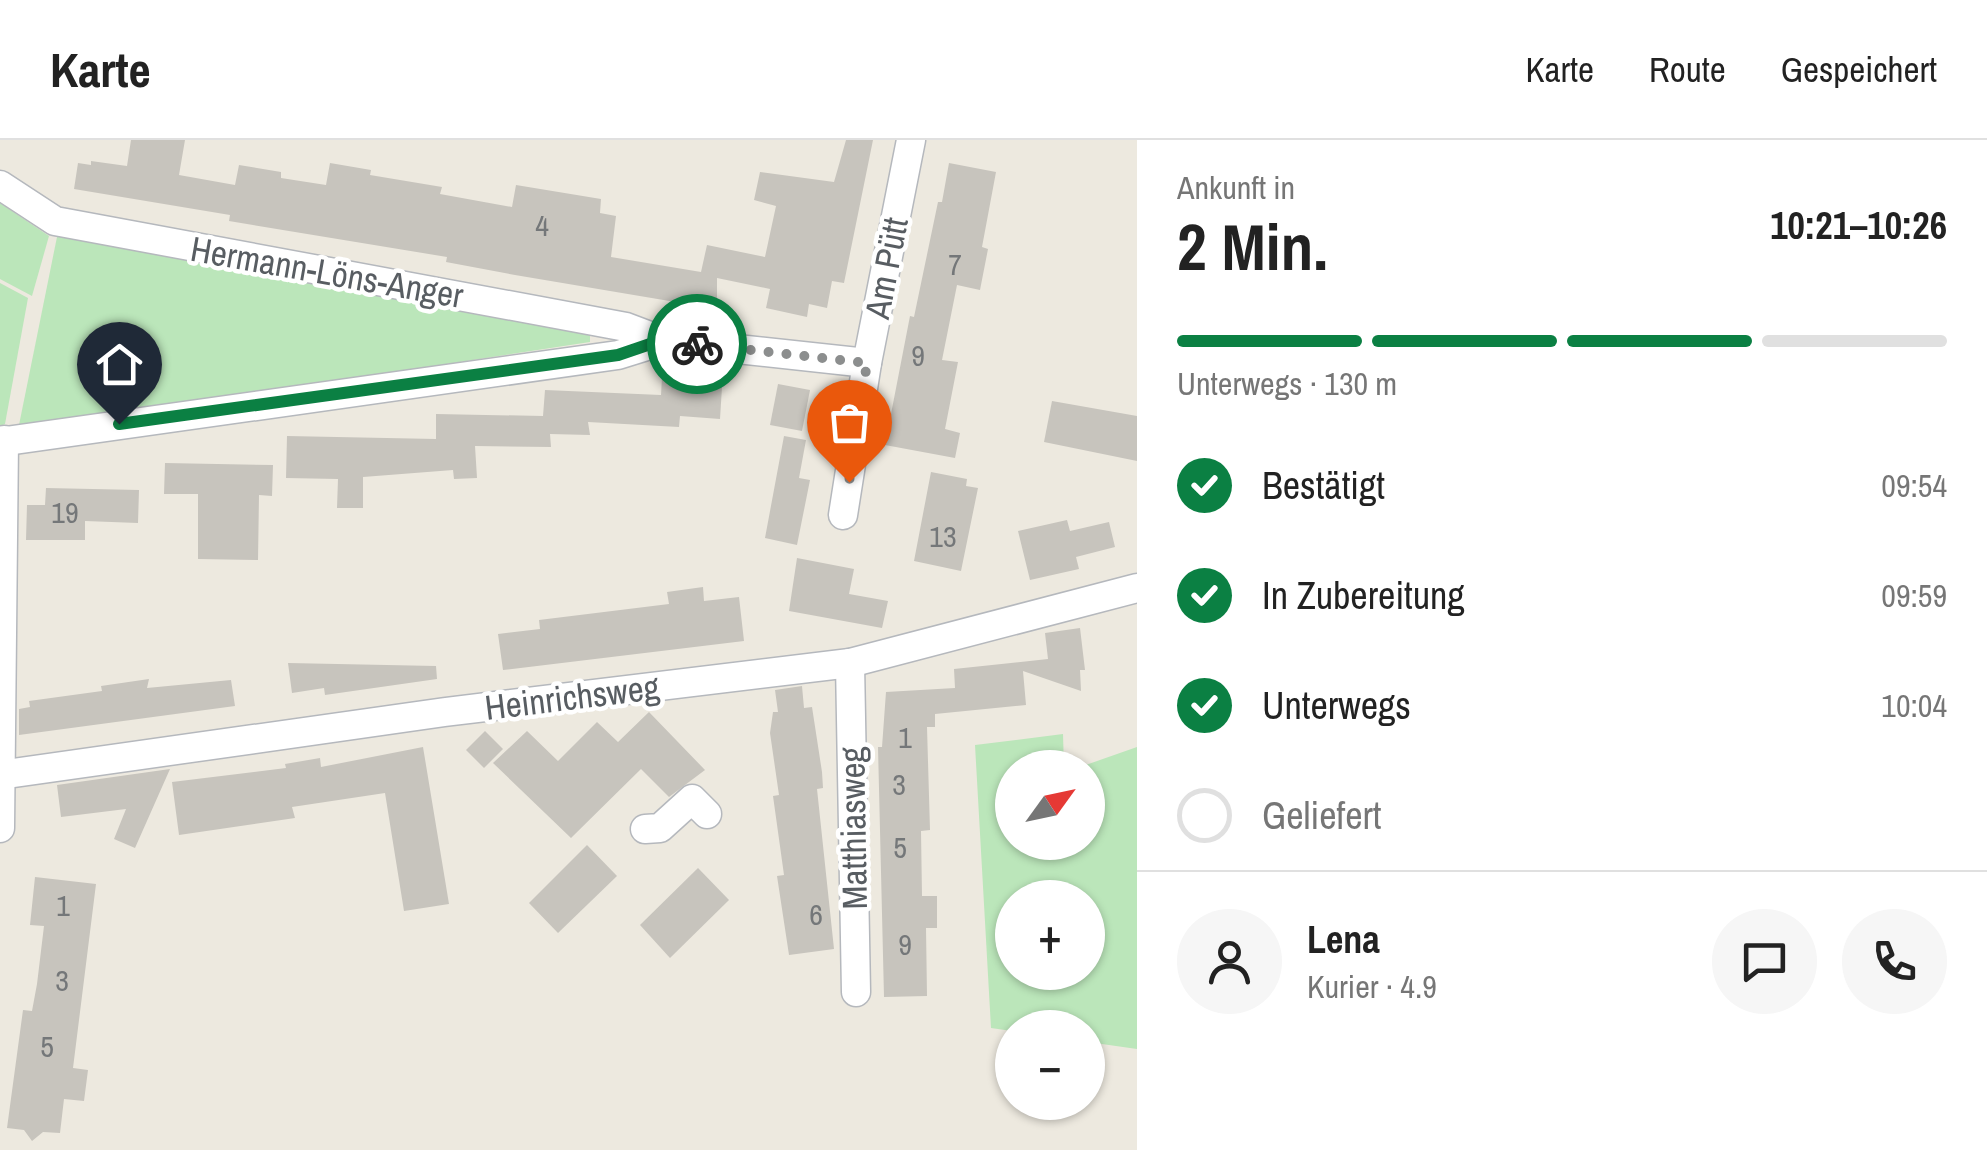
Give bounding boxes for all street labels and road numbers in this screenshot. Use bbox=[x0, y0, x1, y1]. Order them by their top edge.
street label: Am Pütt bbox=[853, 213, 919, 324]
street label: Hermann-Löns-Anger bbox=[187, 225, 467, 319]
street label: Heinrichsweg bbox=[482, 663, 662, 731]
street label: Matthiasweg bbox=[828, 746, 878, 910]

